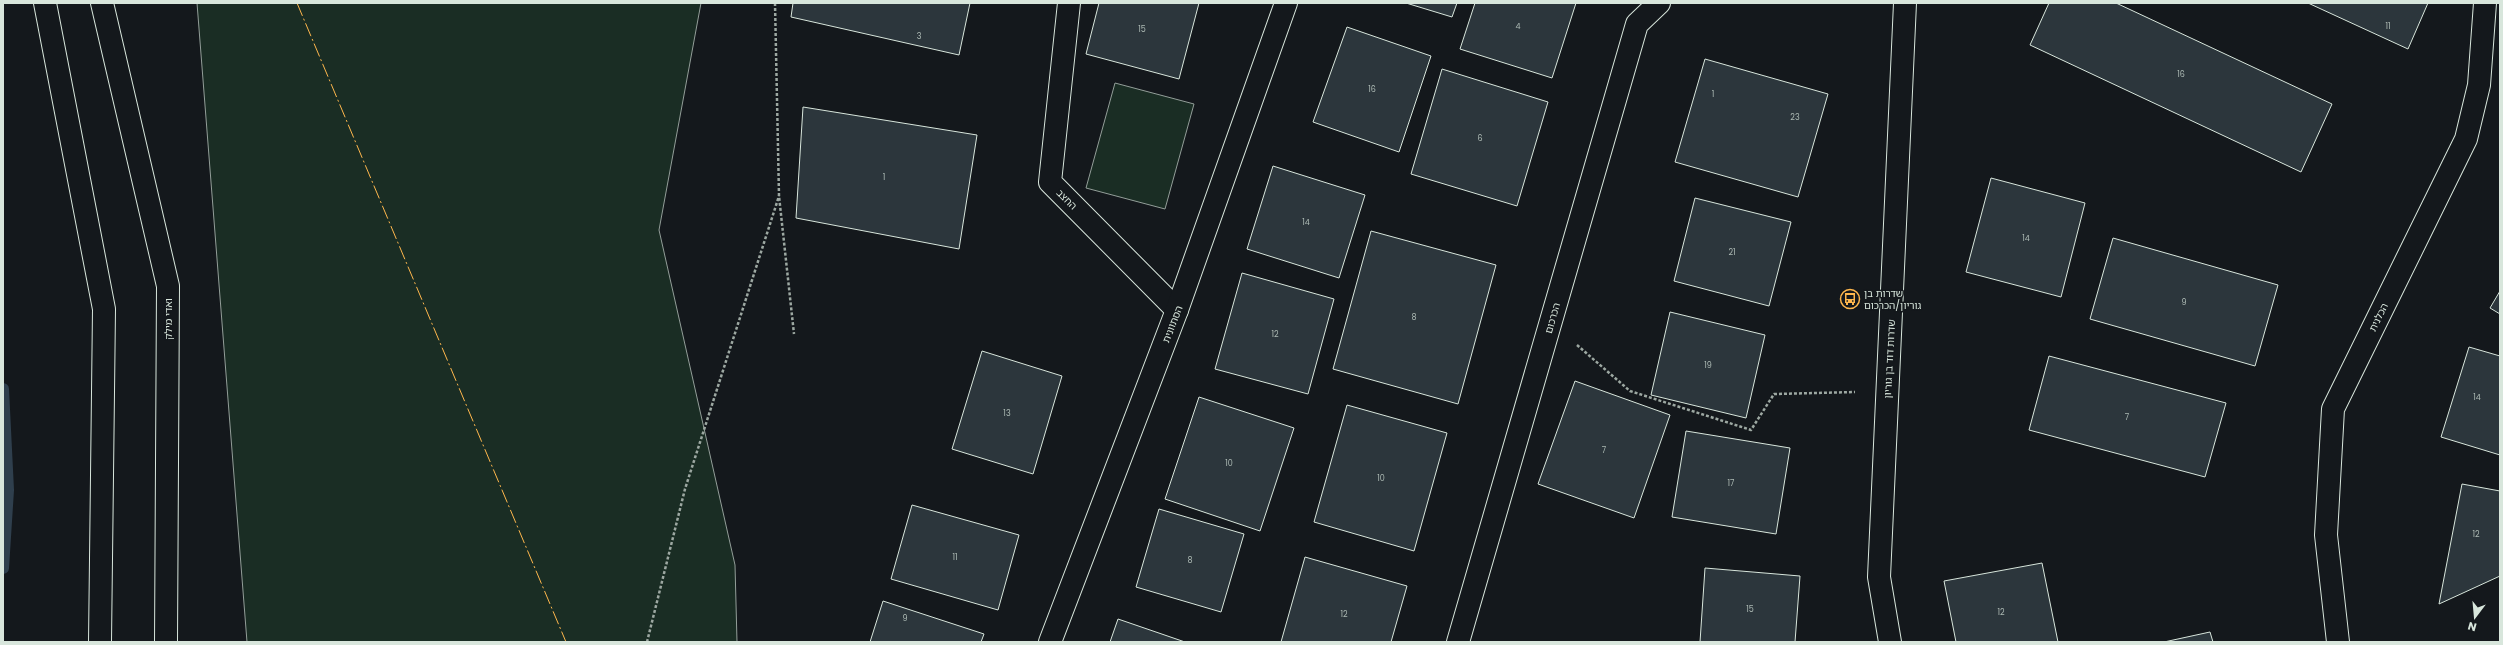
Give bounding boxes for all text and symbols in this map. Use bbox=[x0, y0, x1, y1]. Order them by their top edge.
house number: 4 bbox=[1515, 21, 1521, 32]
house number: 11 bbox=[2385, 21, 2391, 32]
house number: 15 bbox=[1138, 24, 1146, 35]
house number: 3 bbox=[917, 31, 922, 42]
house number: 16 bbox=[2177, 69, 2185, 80]
house number: 16 bbox=[1368, 84, 1376, 95]
house number: 1 bbox=[1712, 89, 1714, 100]
house number: 23 bbox=[1790, 112, 1800, 123]
house number: 6 bbox=[1477, 133, 1483, 144]
house number: 1 bbox=[883, 172, 885, 183]
street label: החצב bbox=[1053, 186, 1080, 213]
house number: 14 bbox=[1302, 217, 1310, 228]
house number: 14 bbox=[2022, 233, 2030, 244]
house number: 21 bbox=[1728, 247, 1736, 258]
place label: שדרות בן גוריון/הכרכום bbox=[1864, 286, 1921, 313]
bus stop icon: שדרות בן גוריון/הכרכום bbox=[1839, 288, 1861, 310]
house number: 9 bbox=[2181, 297, 2187, 308]
street label: ואדי מילק bbox=[161, 298, 176, 340]
street label: הכלנית bbox=[2365, 300, 2392, 334]
street label: הכרכום bbox=[1541, 301, 1564, 335]
street label: הסתוונית bbox=[1159, 303, 1186, 345]
house number: 8 bbox=[1411, 312, 1417, 323]
street label: שדרות דוד בן גוריון bbox=[1880, 319, 1899, 399]
house number: 12 bbox=[1271, 329, 1279, 340]
house number: 19 bbox=[1704, 360, 1712, 371]
house number: 14 bbox=[2473, 392, 2481, 403]
house number: 13 bbox=[1003, 408, 1011, 419]
house number: 7 bbox=[2125, 412, 2130, 423]
house number: 7 bbox=[1602, 445, 1607, 456]
house number: 10 bbox=[1225, 458, 1233, 469]
house number: 10 bbox=[1377, 473, 1385, 484]
house number: 17 bbox=[1728, 478, 1735, 489]
house number: 12 bbox=[2472, 529, 2480, 540]
house number: 11 bbox=[952, 552, 958, 563]
house number: 8 bbox=[1187, 555, 1193, 566]
north arrow bbox=[2455, 597, 2495, 637]
house number: 15 bbox=[1746, 604, 1754, 615]
house number: 12 bbox=[1997, 607, 2005, 618]
house number: 12 bbox=[1340, 609, 1348, 620]
house number: 9 bbox=[902, 613, 908, 624]
text: N bbox=[2466, 618, 2478, 635]

